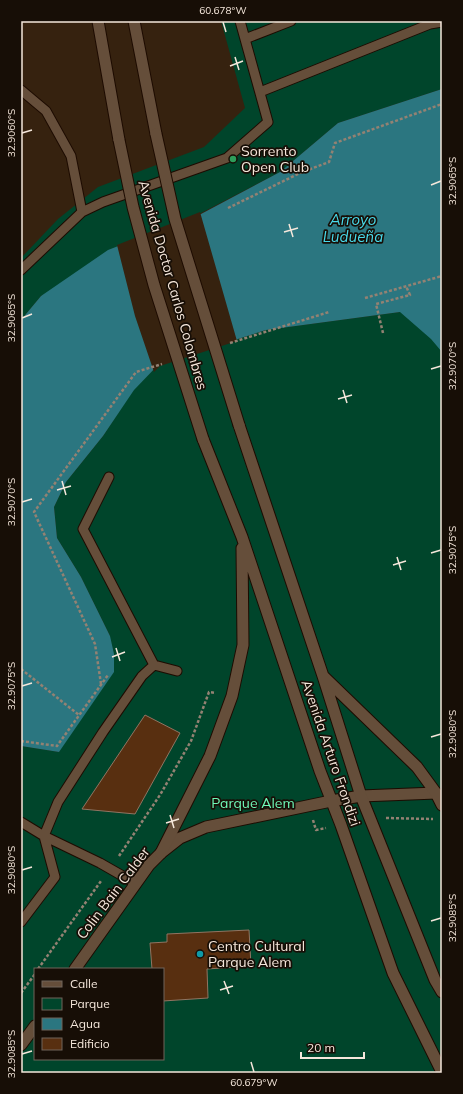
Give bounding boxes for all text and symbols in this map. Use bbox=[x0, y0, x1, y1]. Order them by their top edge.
text: 60.678°W bbox=[199, 4, 247, 17]
text: 32.9060°S bbox=[5, 109, 18, 157]
place label: Sorrento Open Club bbox=[241, 142, 309, 176]
marker: Sorrento Open Club bbox=[228, 154, 238, 164]
text: 32.9065°S bbox=[446, 157, 459, 205]
street label: Avenida Doctor Carlos Colombres bbox=[134, 178, 212, 392]
water label: Arroyo Ludueña bbox=[323, 210, 383, 246]
text: 32.9065°S bbox=[5, 294, 18, 342]
text: 32.9070°S bbox=[446, 342, 459, 390]
text: 32.9070°S bbox=[5, 478, 18, 526]
text: 32.9075°S bbox=[446, 526, 459, 574]
text: 32.9075°S bbox=[5, 662, 18, 710]
street label: Avenida Arturo Frondizi bbox=[298, 678, 364, 828]
text: 32.9080°S bbox=[446, 710, 459, 758]
park label: Parque Alem bbox=[211, 794, 295, 812]
street label: Colin Bain Calder bbox=[72, 843, 154, 943]
text: 32.9080°S bbox=[5, 846, 18, 894]
text: 32.9085°S bbox=[446, 894, 459, 942]
place label: Centro Cultural Parque Alem bbox=[208, 937, 305, 971]
marker: Centro Cultural Parque Alem bbox=[195, 949, 205, 959]
legend bbox=[34, 968, 164, 1060]
text: Calle bbox=[70, 976, 97, 991]
text: Parque bbox=[70, 996, 110, 1011]
text: Agua bbox=[70, 1016, 100, 1031]
text: 32.9085°S bbox=[5, 1030, 18, 1078]
scale bar bbox=[301, 1034, 364, 1060]
text: Edificio bbox=[70, 1036, 110, 1051]
text: 20 m bbox=[307, 1040, 335, 1055]
text: 60.679°W bbox=[230, 1076, 278, 1089]

